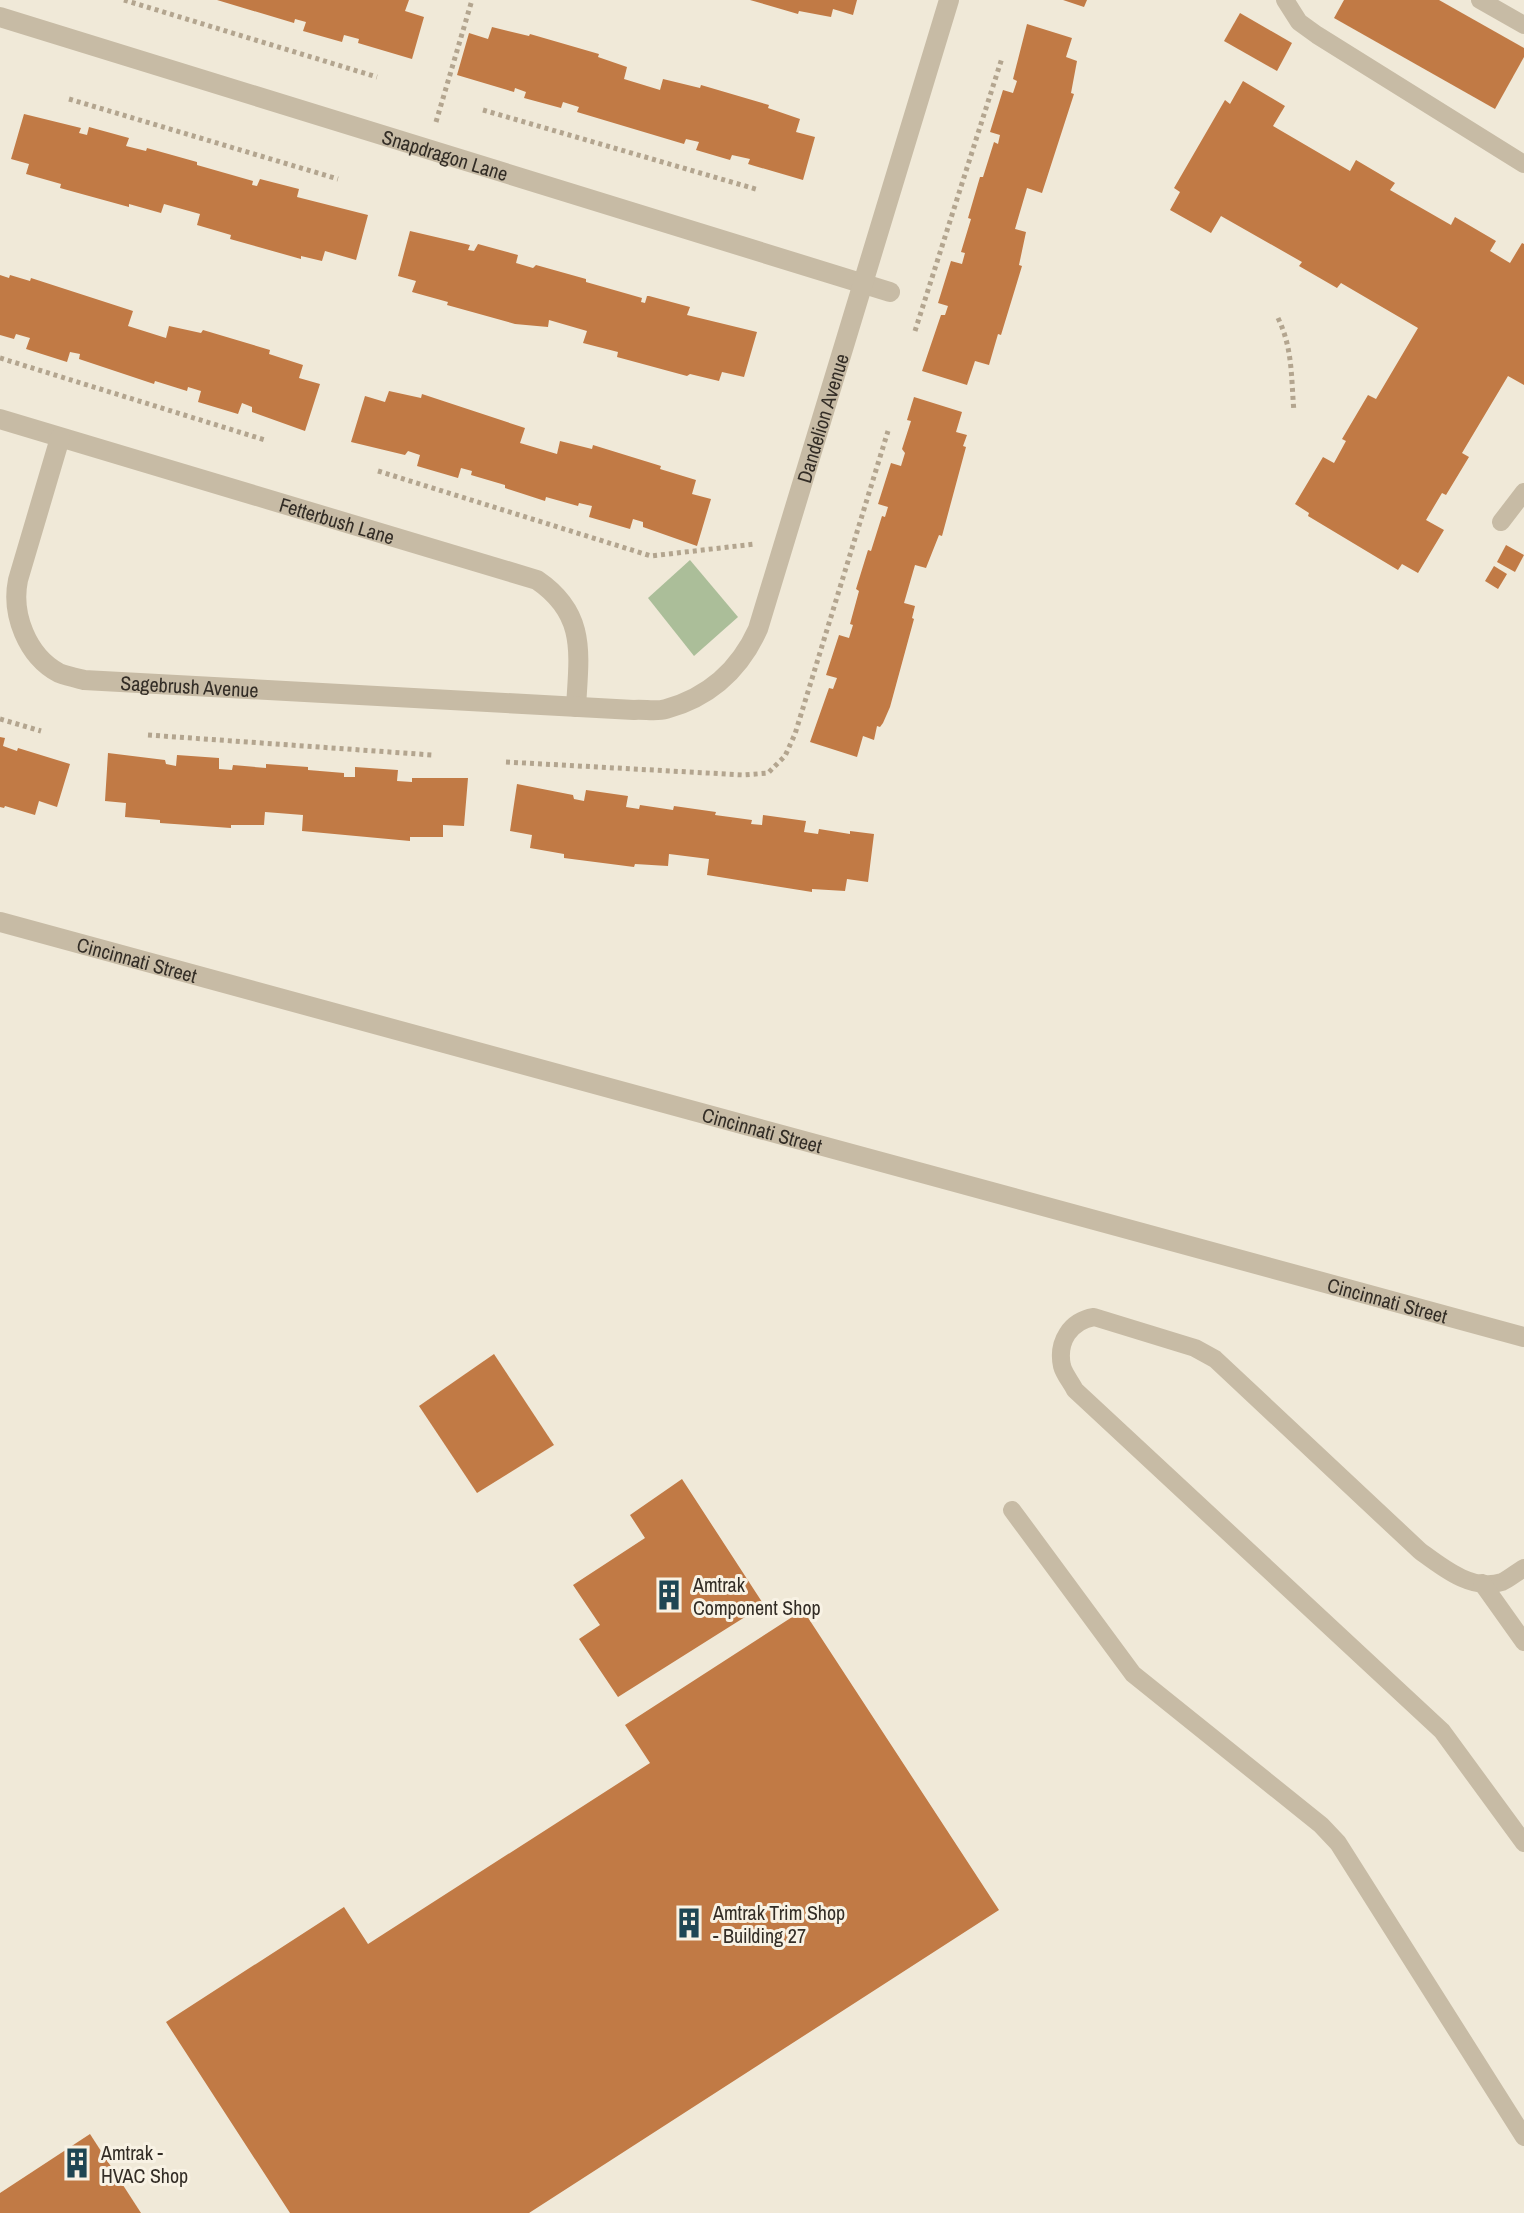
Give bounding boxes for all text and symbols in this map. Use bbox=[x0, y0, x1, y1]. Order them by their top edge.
street label: Snapdragon Lane bbox=[379, 122, 512, 187]
street label: Dandelion Avenue bbox=[790, 350, 854, 486]
street label: Fetterbush Lane bbox=[276, 490, 398, 550]
street label: Sagebrush Avenue bbox=[120, 669, 259, 703]
street label: Cincinnati Street bbox=[74, 930, 200, 989]
street label: Cincinnati Street bbox=[699, 1100, 826, 1159]
street label: Cincinnati Street bbox=[1325, 1271, 1451, 1329]
place label: Amtrak Component Shop bbox=[692, 1571, 821, 1621]
building icon: Amtrak Component Shop bbox=[652, 1578, 686, 1612]
place label: Amtrak Trim Shop - Building 27 bbox=[712, 1899, 845, 1949]
building icon: Amtrak Trim Shop - Building 27 bbox=[672, 1906, 706, 1940]
place label: Amtrak - HVAC Shop bbox=[100, 2139, 188, 2189]
building icon: Amtrak - HVAC Shop bbox=[60, 2146, 94, 2180]

